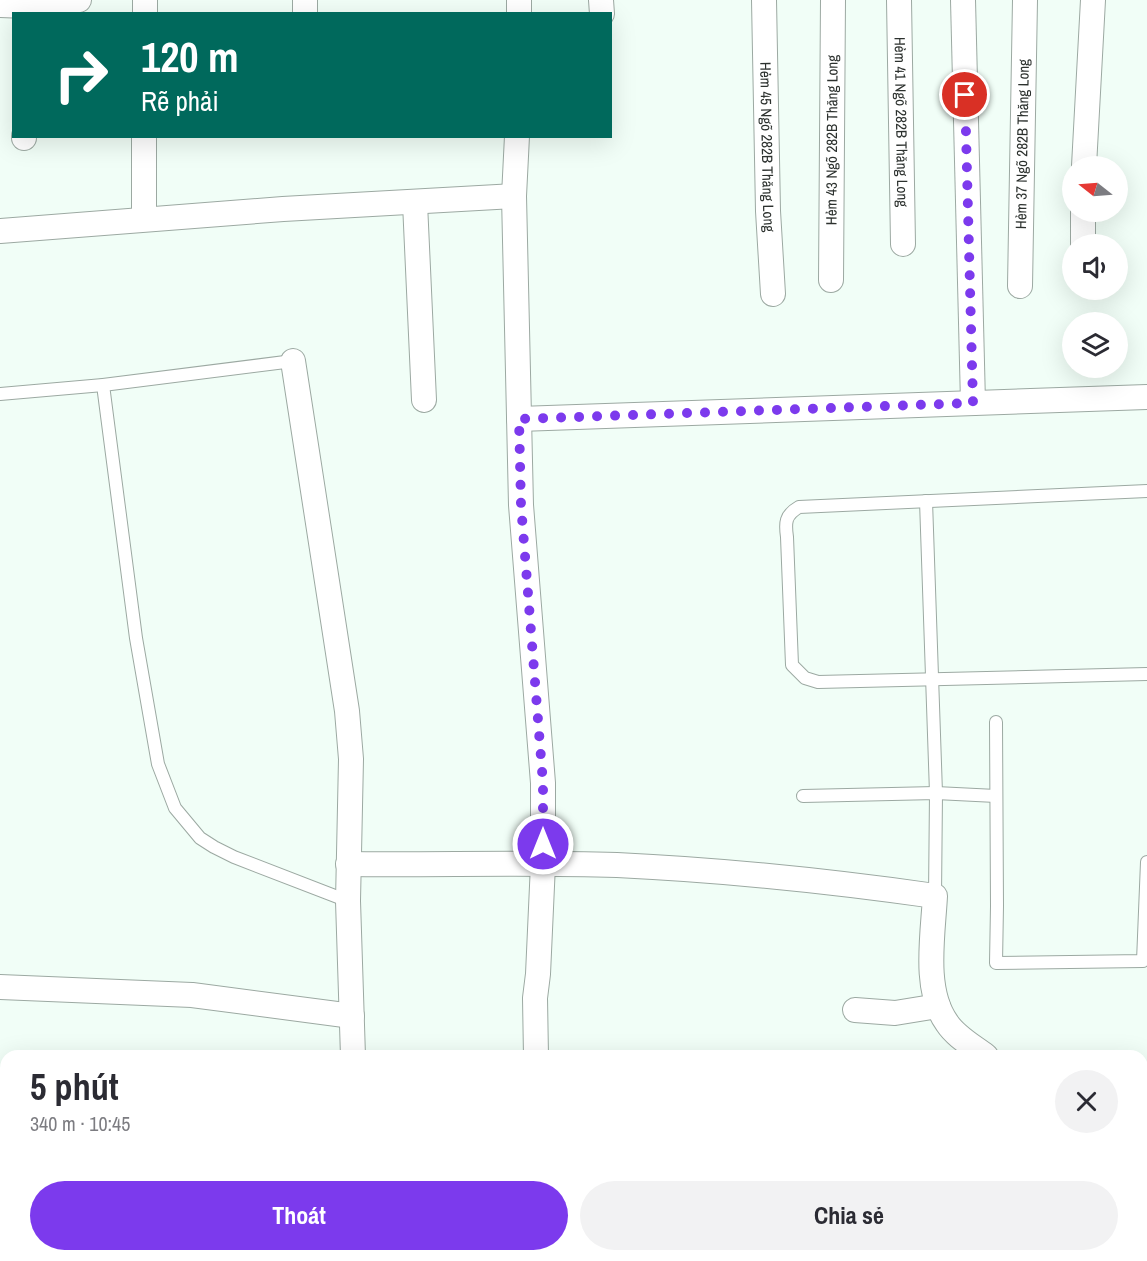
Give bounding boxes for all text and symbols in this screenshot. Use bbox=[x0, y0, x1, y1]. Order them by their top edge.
text: 120 m bbox=[141, 29, 239, 85]
icon: right bbox=[42, 36, 120, 114]
street label: Hẻm 41 Ngõ 282B Thăng Long bbox=[890, 37, 913, 207]
street label: Hẻm 43 Ngõ 282B Thăng Long bbox=[820, 55, 843, 225]
street label: Hẻm 37 Ngõ 282B Thăng Long bbox=[1010, 59, 1034, 229]
street label: Hẻm 45 Ngõ 282B Thăng Long bbox=[755, 62, 780, 233]
pin bbox=[939, 69, 990, 120]
icon: arrive bbox=[948, 78, 981, 111]
text: Rẽ phải bbox=[141, 83, 219, 119]
north arrow bbox=[1062, 156, 1128, 222]
map controls bbox=[1062, 156, 1128, 378]
button: sound bbox=[1062, 234, 1128, 300]
button: layers bbox=[1062, 312, 1128, 378]
position arrow bbox=[511, 812, 575, 876]
text: 5 phút bbox=[30, 1063, 119, 1111]
button: close bbox=[1055, 1070, 1118, 1133]
text: 340 m · 10:45 bbox=[30, 1110, 130, 1137]
button: Thoát bbox=[30, 1181, 568, 1250]
button: Chia sẻ bbox=[580, 1181, 1118, 1250]

